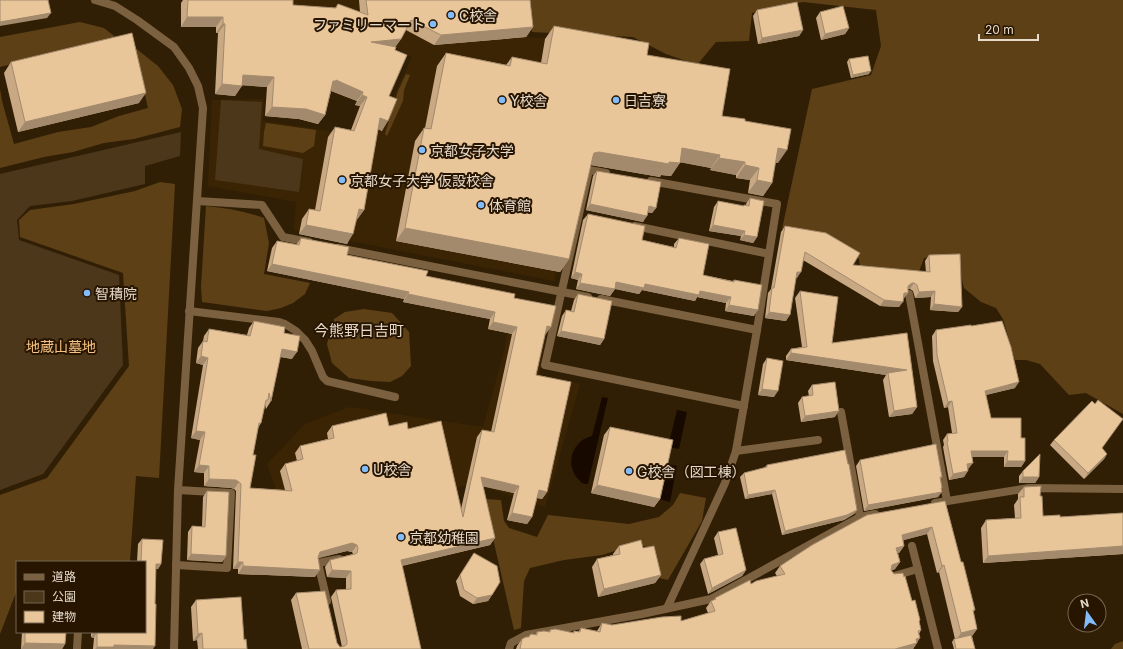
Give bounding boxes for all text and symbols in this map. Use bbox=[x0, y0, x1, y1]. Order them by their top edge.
place label: C校舎 bbox=[459, 7, 497, 24]
marker: C校舎 bbox=[446, 10, 456, 20]
place label: ファミリーマート bbox=[313, 16, 425, 33]
scale bar bbox=[979, 16, 1038, 42]
marker: ファミリーマート bbox=[428, 19, 438, 29]
text: 20 m bbox=[985, 22, 1014, 37]
place label: Y校舎 bbox=[510, 92, 548, 109]
place label: 日吉寮 bbox=[624, 92, 666, 109]
marker: Y校舎 bbox=[497, 95, 507, 105]
marker: 日吉寮 bbox=[611, 95, 621, 105]
place label: 京都女子大学 bbox=[430, 142, 514, 159]
marker: 京都女子大学 bbox=[417, 145, 427, 155]
place label: 京都女子大学 仮設校舎 bbox=[350, 172, 494, 189]
marker: 京都女子大学 仮設校舎 bbox=[337, 175, 347, 185]
place label: 体育館 bbox=[489, 197, 531, 214]
marker: 体育館 bbox=[476, 200, 486, 210]
place label: 智積院 bbox=[95, 285, 137, 302]
marker: 智積院 bbox=[82, 288, 92, 298]
district label: 今熊野日吉町 bbox=[314, 321, 404, 340]
park label: 地蔵山墓地 bbox=[26, 338, 96, 355]
place label: U校舎 bbox=[373, 461, 411, 478]
place label: G校舎（図工棟） bbox=[637, 463, 745, 480]
marker: U校舎 bbox=[360, 464, 370, 474]
marker: G校舎（図工棟） bbox=[624, 466, 634, 476]
place label: 京都幼稚園 bbox=[409, 529, 479, 546]
marker: 京都幼稚園 bbox=[396, 532, 406, 542]
legend bbox=[16, 561, 146, 633]
text: 道路 bbox=[52, 569, 76, 584]
text: 公園 bbox=[52, 589, 76, 604]
north arrow bbox=[1067, 593, 1107, 633]
text: N bbox=[1079, 595, 1090, 611]
text: 建物 bbox=[52, 609, 76, 624]

